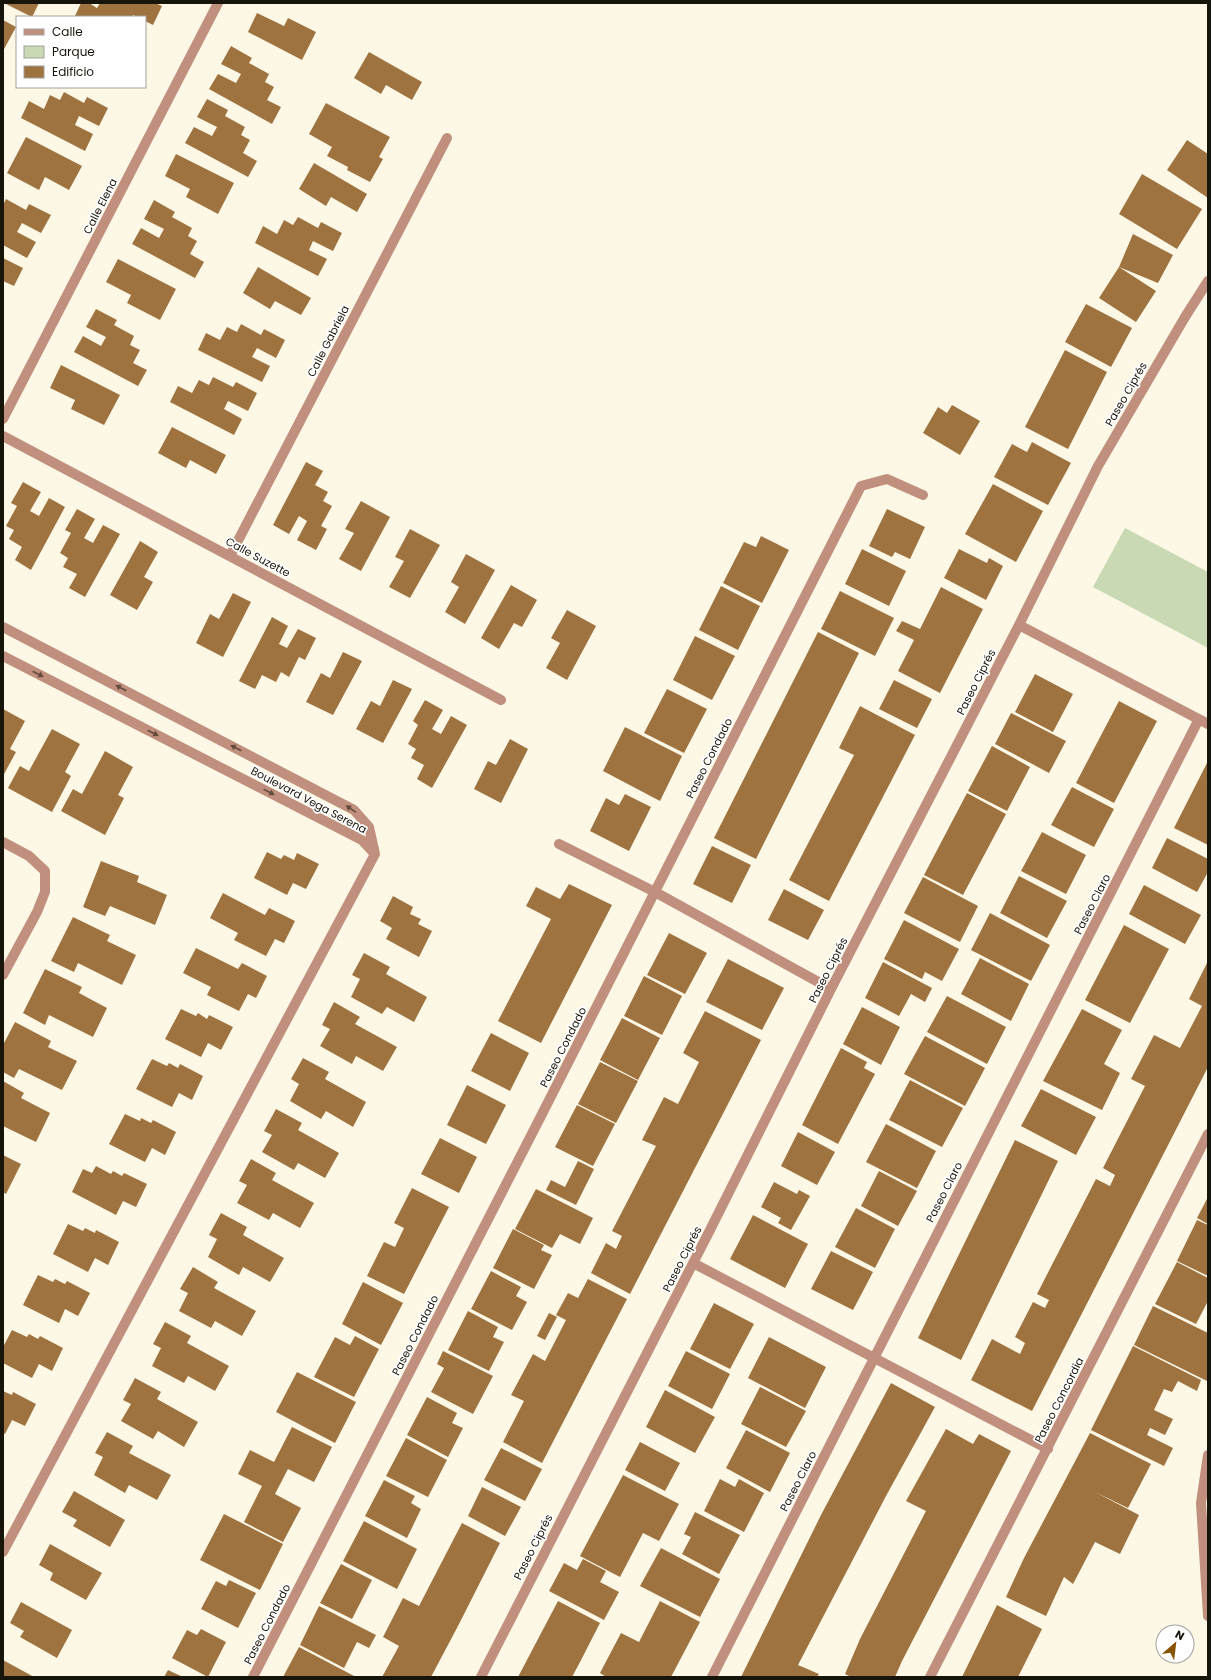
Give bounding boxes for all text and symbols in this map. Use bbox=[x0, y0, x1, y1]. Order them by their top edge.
legend bbox=[16, 16, 146, 88]
text: Calle bbox=[52, 23, 83, 40]
text: Parque bbox=[52, 43, 95, 60]
text: Edificio bbox=[52, 63, 94, 80]
street label: Calle Elena bbox=[79, 175, 121, 237]
street label: Calle Gabriela bbox=[303, 302, 353, 380]
street label: Paseo Ciprés bbox=[1101, 359, 1151, 429]
street label: Calle Suzette bbox=[223, 533, 293, 581]
street label: Paseo Ciprés bbox=[953, 646, 1000, 718]
one-way arrow bbox=[32, 671, 43, 677]
one-way arrow bbox=[115, 685, 127, 692]
street label: Paseo Condado bbox=[682, 715, 736, 801]
one-way arrow bbox=[148, 730, 159, 736]
one-way arrow bbox=[230, 745, 242, 752]
street label: Boulevard Vega Serena bbox=[248, 763, 370, 837]
one-way arrow bbox=[263, 789, 275, 796]
one-way arrow bbox=[346, 805, 356, 813]
street label: Paseo Claro bbox=[1070, 871, 1114, 937]
street label: Paseo Ciprés bbox=[805, 934, 852, 1006]
street label: Paseo Condado bbox=[536, 1004, 590, 1090]
street label: Paseo Claro bbox=[922, 1159, 966, 1225]
street label: Paseo Ciprés bbox=[659, 1223, 706, 1295]
street label: Paseo Condado bbox=[388, 1292, 442, 1378]
street label: Paseo Concordia bbox=[1030, 1354, 1088, 1446]
street label: Paseo Claro bbox=[776, 1448, 820, 1514]
street label: Paseo Ciprés bbox=[510, 1511, 557, 1583]
street label: Paseo Condado bbox=[240, 1581, 294, 1667]
north arrow bbox=[1155, 1624, 1195, 1664]
text: N bbox=[1172, 1626, 1187, 1644]

